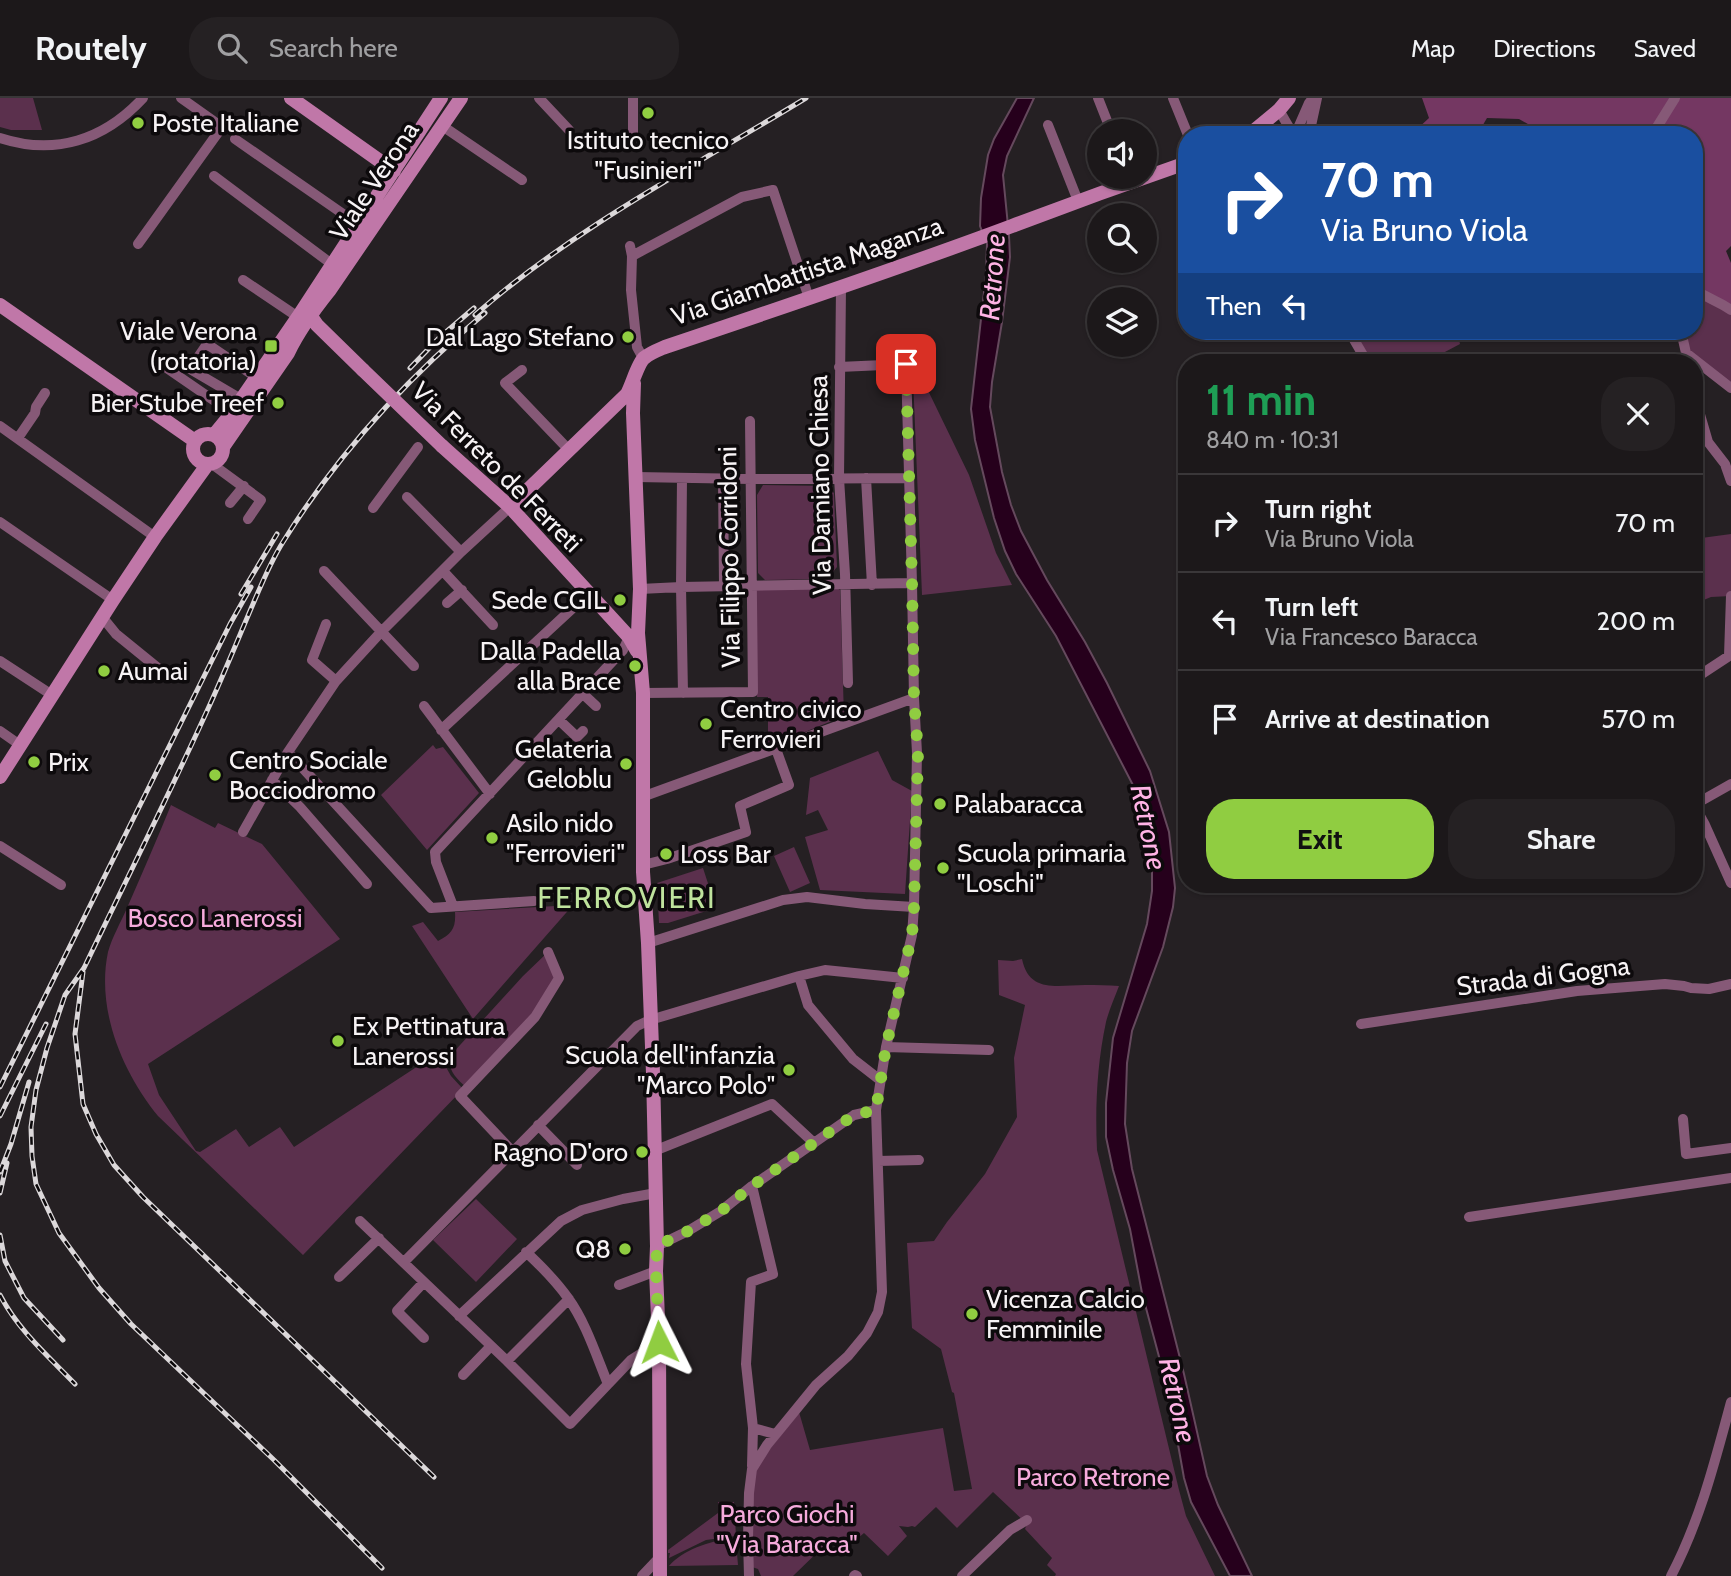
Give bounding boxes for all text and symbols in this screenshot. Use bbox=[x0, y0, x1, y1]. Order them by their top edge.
search box bbox=[189, 17, 679, 80]
text: Routely bbox=[35, 28, 147, 68]
icon: search bbox=[213, 29, 251, 67]
text: Search here bbox=[269, 32, 398, 64]
text: Map bbox=[1411, 34, 1455, 63]
text: Directions bbox=[1493, 34, 1596, 63]
text: Saved bbox=[1634, 34, 1696, 63]
marker: Istituto tecnico "Fusinieri" bbox=[640, 105, 656, 121]
place label: Poste Italiane bbox=[152, 107, 299, 139]
marker: Poste Italiane bbox=[130, 115, 146, 131]
street label: Viale Verona bbox=[322, 115, 426, 247]
map controls bbox=[1087, 119, 1157, 357]
button: sound bbox=[1087, 119, 1157, 189]
place label: Istituto tecnico "Fusinieri" bbox=[567, 124, 729, 186]
text: 70 m bbox=[1321, 150, 1434, 209]
icon: right bbox=[1206, 154, 1297, 245]
button: search bbox=[1087, 203, 1157, 273]
street label: Via Giambattista Maganza bbox=[667, 209, 947, 332]
text: Via Bruno Viola bbox=[1321, 210, 1528, 249]
water label: Retrone bbox=[972, 232, 1012, 321]
button: layers bbox=[1087, 287, 1157, 357]
icon: left bbox=[1276, 287, 1314, 325]
text: Then bbox=[1206, 290, 1262, 322]
place label: Viale Verona (rotatoria) bbox=[120, 315, 258, 377]
place label: Dal Lago Stefano bbox=[426, 321, 614, 353]
marker: Dal Lago Stefano bbox=[620, 329, 636, 345]
pin bbox=[876, 334, 936, 394]
marker: Viale Verona (rotatoria) bbox=[263, 338, 279, 354]
icon: arrive bbox=[887, 345, 925, 383]
street label: Via Damiano Chiesa bbox=[802, 374, 838, 595]
text: 11 min bbox=[1206, 374, 1316, 426]
street label: Via Ferreto de Ferreti bbox=[405, 375, 589, 559]
button: close bbox=[1601, 377, 1675, 451]
place label: Bier Stube Treef bbox=[90, 387, 264, 419]
marker: Bier Stube Treef bbox=[270, 395, 286, 411]
text: 840 m · 10:31 bbox=[1206, 426, 1339, 454]
street label: Via Filippo Corridoni bbox=[711, 446, 747, 668]
text: Turn right bbox=[1265, 493, 1371, 525]
icon: right bbox=[1206, 504, 1244, 542]
text: 70 m bbox=[1615, 507, 1675, 539]
text: Via Bruno Viola bbox=[1265, 525, 1414, 553]
place label: Sede CGIL bbox=[491, 584, 606, 616]
text: Turn left bbox=[1265, 591, 1358, 623]
marker: Sede CGIL bbox=[612, 592, 628, 608]
icon: left bbox=[1206, 602, 1244, 640]
text: 200 m bbox=[1596, 605, 1675, 637]
text: Via Francesco Baracca bbox=[1265, 623, 1478, 651]
place label: Dalla Padella alla Brace bbox=[480, 635, 622, 697]
place label: Aumai bbox=[118, 655, 188, 687]
marker: Dalla Padella alla Brace bbox=[627, 658, 643, 674]
marker: Aumai bbox=[96, 663, 112, 679]
place label: Centro civico Ferrovieri bbox=[720, 693, 862, 755]
icon: arrive bbox=[1206, 700, 1244, 738]
text: Arrive at destination bbox=[1265, 703, 1490, 735]
text: 570 m bbox=[1601, 703, 1675, 735]
marker: Centro civico Ferrovieri bbox=[698, 716, 714, 732]
place label: Gelateria Geloblu bbox=[515, 733, 613, 795]
place label: Centro Sociale Bocciodromo bbox=[229, 744, 388, 806]
place label: Prix bbox=[48, 746, 89, 778]
marker: Prix bbox=[26, 754, 42, 770]
marker: Gelateria Geloblu bbox=[618, 756, 634, 772]
marker: Centro Sociale Bocciodromo bbox=[207, 767, 223, 783]
water label: Retrone bbox=[1123, 781, 1175, 873]
place label: Palabaracca bbox=[954, 788, 1083, 820]
marker: Palabaracca bbox=[932, 796, 948, 812]
button: Exit bbox=[1206, 799, 1434, 879]
button: Share bbox=[1448, 799, 1675, 879]
place label: Asilo nido "Ferrovieri" bbox=[506, 807, 625, 869]
marker: Asilo nido "Ferrovieri" bbox=[484, 830, 500, 846]
place label: Scuola primaria "Loschi" bbox=[957, 837, 1127, 899]
place label: Loss Bar bbox=[680, 838, 771, 870]
marker: Loss Bar bbox=[658, 846, 674, 862]
marker: Scuola primaria "Loschi" bbox=[935, 860, 951, 876]
district label: FERROVIERI bbox=[537, 879, 717, 916]
park label: Bosco Lanerossi bbox=[128, 902, 302, 934]
street label: Strada di Gogna bbox=[1455, 949, 1632, 1002]
place label: Ex Pettinatura Lanerossi bbox=[352, 1010, 506, 1072]
marker: Ex Pettinatura Lanerossi bbox=[330, 1033, 346, 1049]
place label: Scuola dell'infanzia "Marco Polo" bbox=[565, 1039, 776, 1101]
marker: Scuola dell'infanzia "Marco Polo" bbox=[781, 1062, 797, 1078]
place label: Ragno D'oro bbox=[493, 1136, 628, 1168]
marker: Ragno D'oro bbox=[634, 1144, 650, 1160]
place label: Q8 bbox=[575, 1233, 611, 1265]
marker: Q8 bbox=[617, 1241, 633, 1257]
place label: Vicenza Calcio Femminile bbox=[986, 1283, 1145, 1345]
position arrow bbox=[622, 1305, 696, 1379]
marker: Vicenza Calcio Femminile bbox=[964, 1306, 980, 1322]
water label: Retrone bbox=[1152, 1354, 1204, 1446]
park label: Parco Retrone bbox=[1016, 1461, 1170, 1493]
park label: Parco Giochi "Via Baracca" bbox=[716, 1498, 858, 1560]

